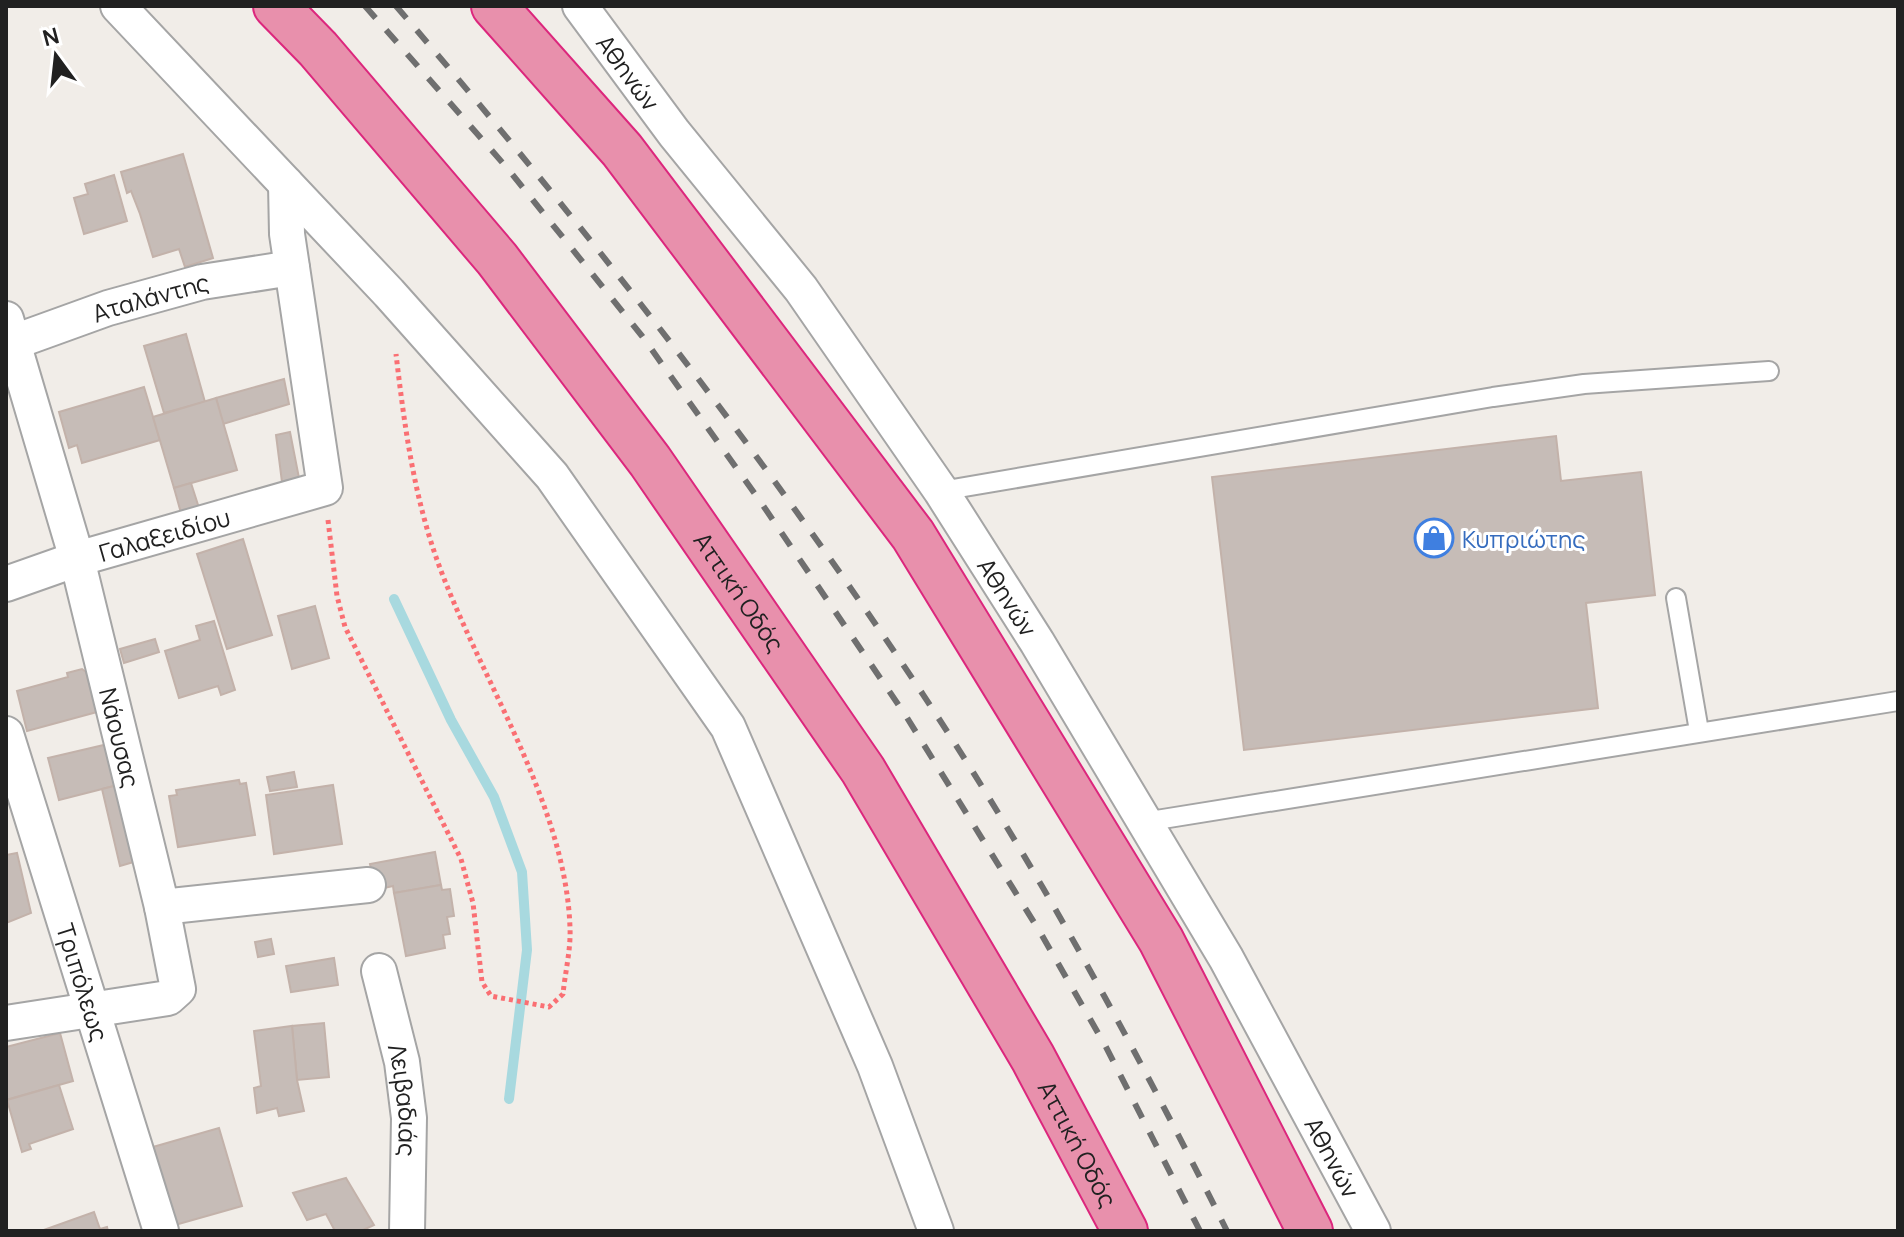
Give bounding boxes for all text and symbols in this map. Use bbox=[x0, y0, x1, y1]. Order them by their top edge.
north arrow bbox=[16, 16, 96, 96]
text: N bbox=[39, 20, 62, 53]
street label: Αθηνών bbox=[590, 27, 668, 117]
street label: Αταλάντης bbox=[87, 265, 211, 329]
street label: Γαλαξειδίου bbox=[95, 500, 234, 569]
shop icon: Κυπριώτης bbox=[1413, 517, 1455, 559]
place label: Κυπριώτης bbox=[1462, 522, 1585, 555]
street label: Αττική Οδός bbox=[687, 525, 793, 658]
street label: Αθηνών bbox=[971, 551, 1045, 642]
street label: Νάουσας bbox=[93, 684, 149, 791]
street label: Τριπόλεως bbox=[50, 919, 117, 1045]
street label: Λειβαδιάς bbox=[381, 1040, 426, 1157]
street label: Αττική Οδός bbox=[1031, 1074, 1126, 1212]
street label: Αθηνών bbox=[1298, 1111, 1368, 1203]

